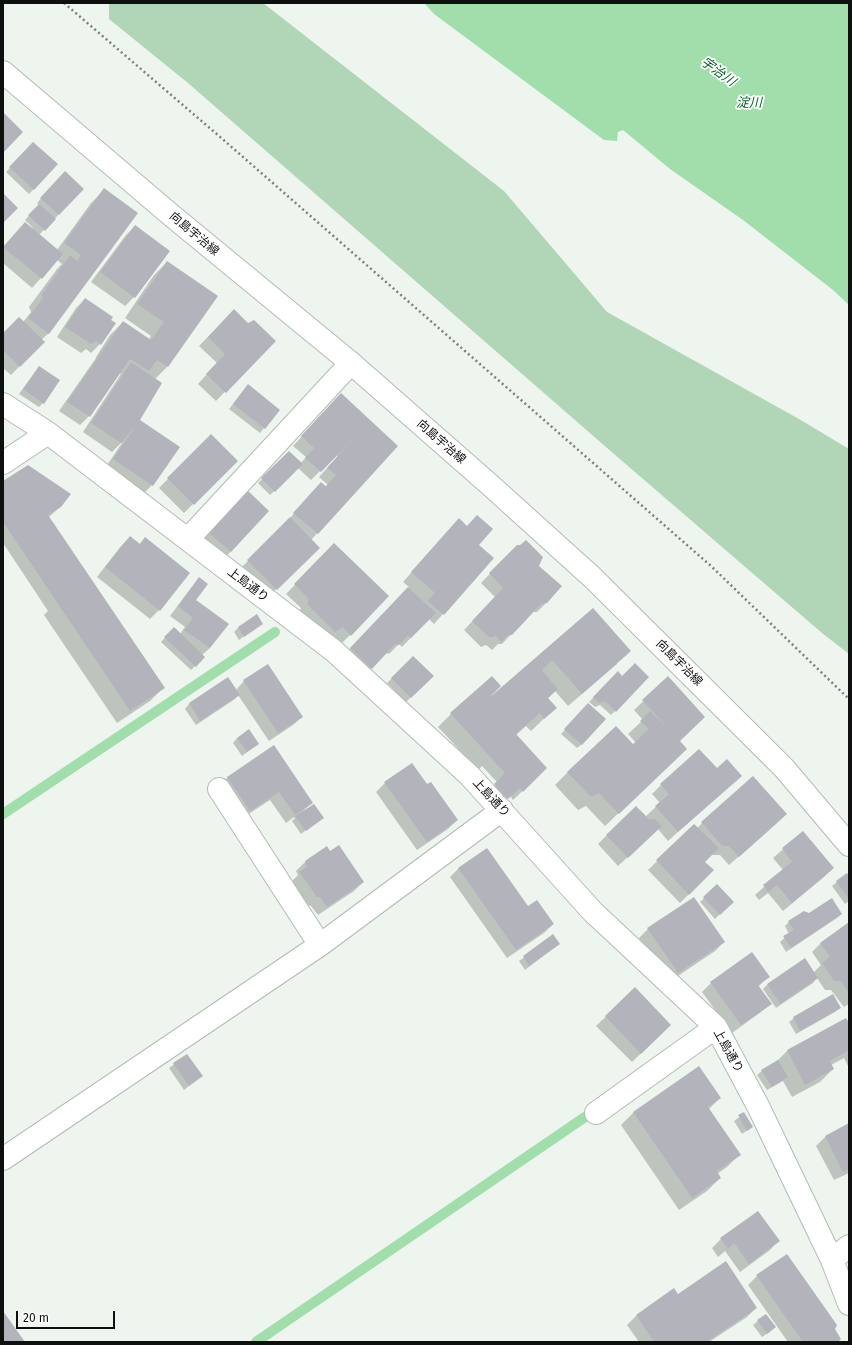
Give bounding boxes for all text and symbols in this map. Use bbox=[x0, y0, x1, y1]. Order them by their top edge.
water label: 宇治川 bbox=[698, 54, 738, 90]
water label: 淀川 bbox=[736, 95, 762, 111]
street label: 向島宇治線 bbox=[166, 209, 222, 259]
street label: 向島宇治線 bbox=[414, 417, 468, 467]
street label: 上島通り bbox=[224, 565, 272, 605]
street label: 向島宇治線 bbox=[653, 637, 705, 689]
street label: 上島通り bbox=[469, 776, 513, 820]
street label: 上島通り bbox=[710, 1027, 746, 1075]
scale bar bbox=[18, 1303, 117, 1329]
text: 20 m bbox=[23, 1311, 49, 1325]

